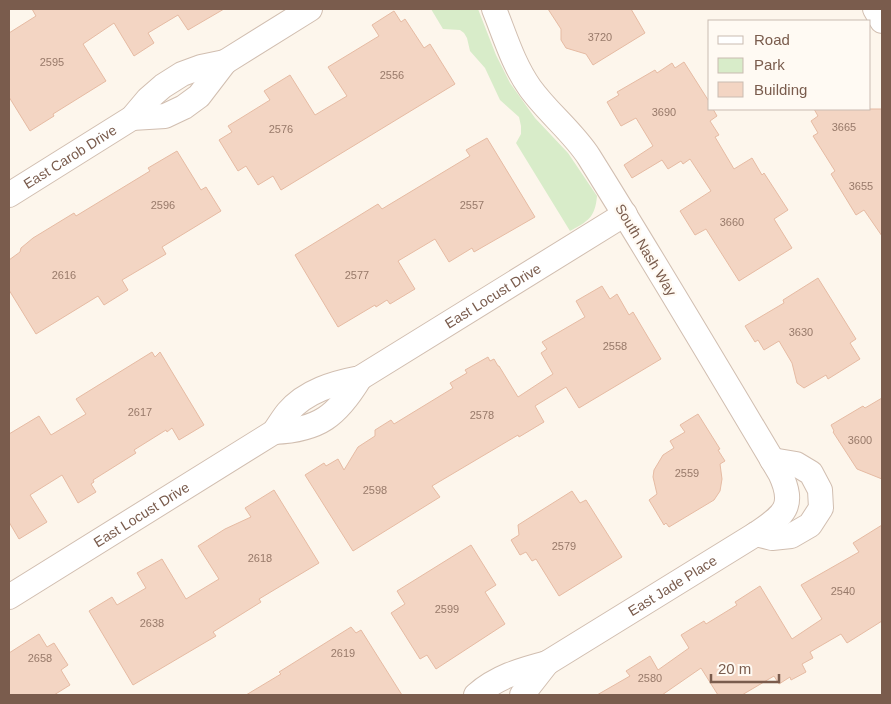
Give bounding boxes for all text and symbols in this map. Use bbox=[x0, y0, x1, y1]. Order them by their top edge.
legend bbox=[708, 20, 871, 110]
house number: 3720 bbox=[588, 31, 612, 43]
text: Road bbox=[754, 31, 790, 48]
house number: 2595 bbox=[40, 56, 64, 68]
text: Park bbox=[754, 56, 785, 73]
house number: 2556 bbox=[380, 69, 404, 81]
text: Building bbox=[754, 81, 807, 98]
house number: 3690 bbox=[652, 106, 676, 118]
house number: 3665 bbox=[832, 121, 856, 133]
street label: East Carob Drive bbox=[21, 122, 120, 192]
house number: 2576 bbox=[269, 123, 293, 135]
house number: 3655 bbox=[849, 180, 873, 192]
house number: 2596 bbox=[151, 199, 175, 211]
house number: 2557 bbox=[460, 199, 484, 211]
street label: South Nash Way bbox=[612, 201, 680, 299]
house number: 3660 bbox=[720, 216, 744, 228]
street label: East Locust Drive bbox=[442, 260, 544, 331]
house number: 2616 bbox=[52, 269, 76, 281]
house number: 2577 bbox=[345, 269, 369, 281]
house number: 3630 bbox=[789, 326, 813, 338]
house number: 2558 bbox=[603, 340, 627, 352]
house number: 2617 bbox=[128, 406, 152, 418]
house number: 2578 bbox=[470, 409, 494, 421]
house number: 3600 bbox=[848, 434, 872, 446]
house number: 2559 bbox=[675, 467, 699, 479]
street label: East Locust Drive bbox=[91, 479, 192, 550]
house number: 2598 bbox=[363, 484, 387, 496]
house number: 2579 bbox=[552, 540, 576, 552]
house number: 2618 bbox=[248, 552, 272, 564]
street label: East Jade Place bbox=[625, 552, 720, 619]
house number: 2540 bbox=[831, 585, 855, 597]
house number: 2599 bbox=[435, 603, 459, 615]
house number: 2638 bbox=[140, 617, 164, 629]
house number: 2619 bbox=[331, 647, 355, 659]
house number: 2658 bbox=[28, 652, 52, 664]
scale bar bbox=[711, 652, 778, 684]
text: 20 m bbox=[718, 660, 751, 677]
house number: 2580 bbox=[638, 672, 662, 684]

